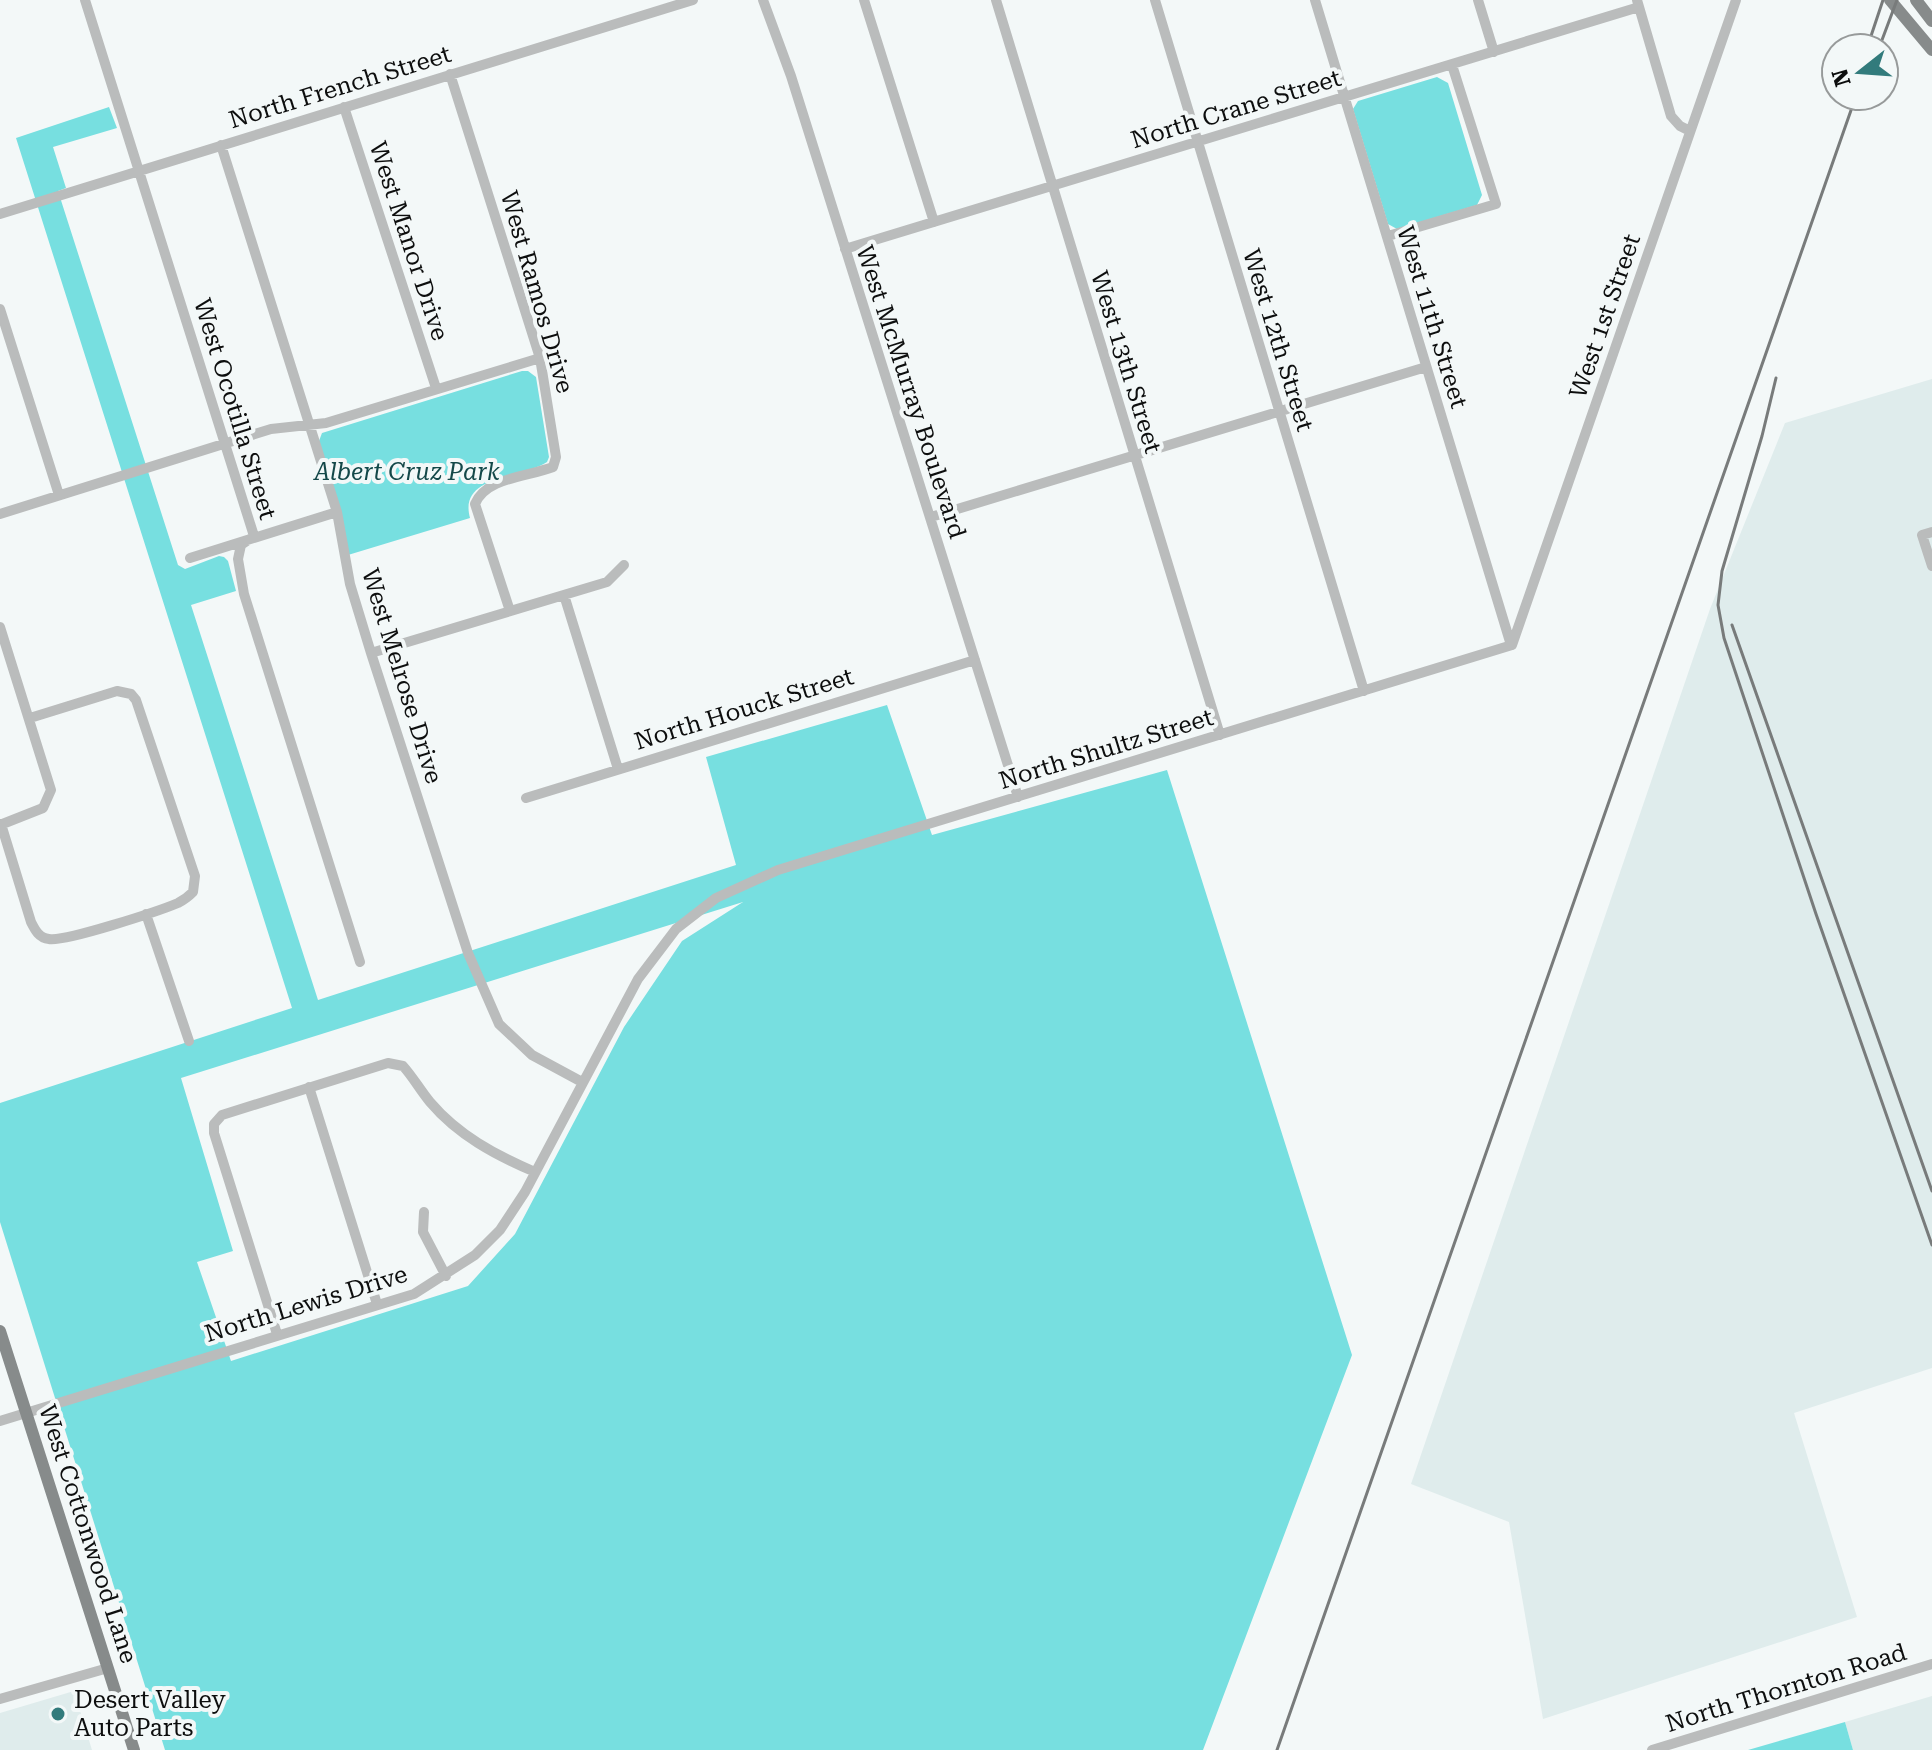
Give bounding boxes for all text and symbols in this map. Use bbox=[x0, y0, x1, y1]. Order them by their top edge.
north arrow bbox=[1820, 32, 1900, 112]
street label: North French Street bbox=[226, 40, 454, 134]
street label: North Crane Street bbox=[1128, 64, 1344, 154]
text: N bbox=[1827, 66, 1856, 89]
street label: West Manor Drive bbox=[364, 138, 454, 344]
street label: West Ramos Drive bbox=[495, 188, 579, 396]
street label: West 11th Street bbox=[1391, 222, 1473, 412]
street label: West 1st Street bbox=[1564, 230, 1646, 402]
street label: West McMurray Boulevard bbox=[850, 242, 972, 542]
street label: West 12th Street bbox=[1237, 245, 1319, 435]
street label: West 13th Street bbox=[1085, 267, 1167, 457]
street label: West Ocotilla Street bbox=[188, 295, 282, 523]
park label: Albert Cruz Park bbox=[312, 458, 500, 486]
street label: West Melrose Drive bbox=[356, 565, 448, 787]
street label: North Houck Street bbox=[631, 662, 857, 756]
street label: North Shultz Street bbox=[996, 703, 1216, 795]
street label: North Lewis Drive bbox=[201, 1260, 411, 1348]
street label: West Cottonwood Lane bbox=[33, 1401, 143, 1667]
street label: North Thornton Road bbox=[1662, 1638, 1910, 1738]
place label: Desert Valley Auto Parts bbox=[74, 1686, 227, 1742]
marker: Desert Valley Auto Parts bbox=[49, 1705, 67, 1723]

